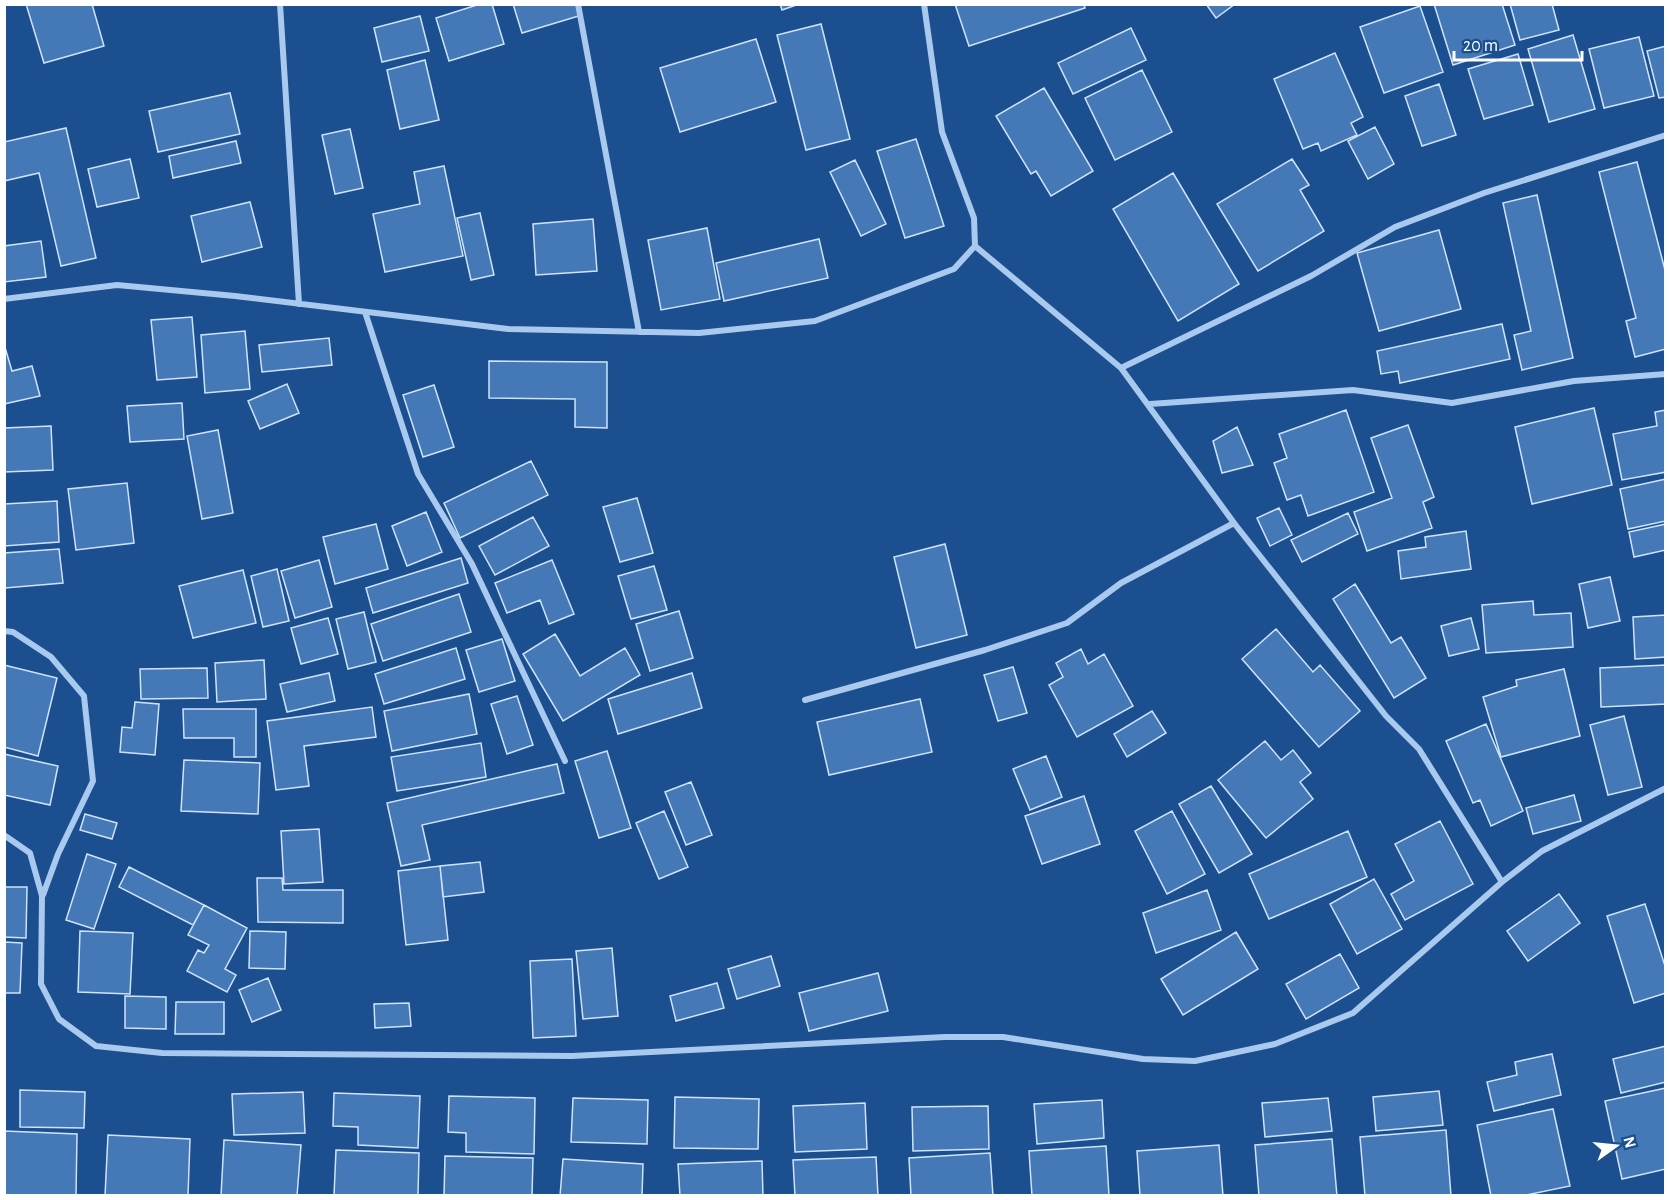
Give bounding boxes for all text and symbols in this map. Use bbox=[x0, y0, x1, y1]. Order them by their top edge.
scale bar bbox=[1454, 24, 1582, 62]
text: 20 m bbox=[1463, 37, 1498, 55]
north arrow bbox=[1586, 1116, 1646, 1176]
text: N bbox=[1620, 1135, 1639, 1150]

